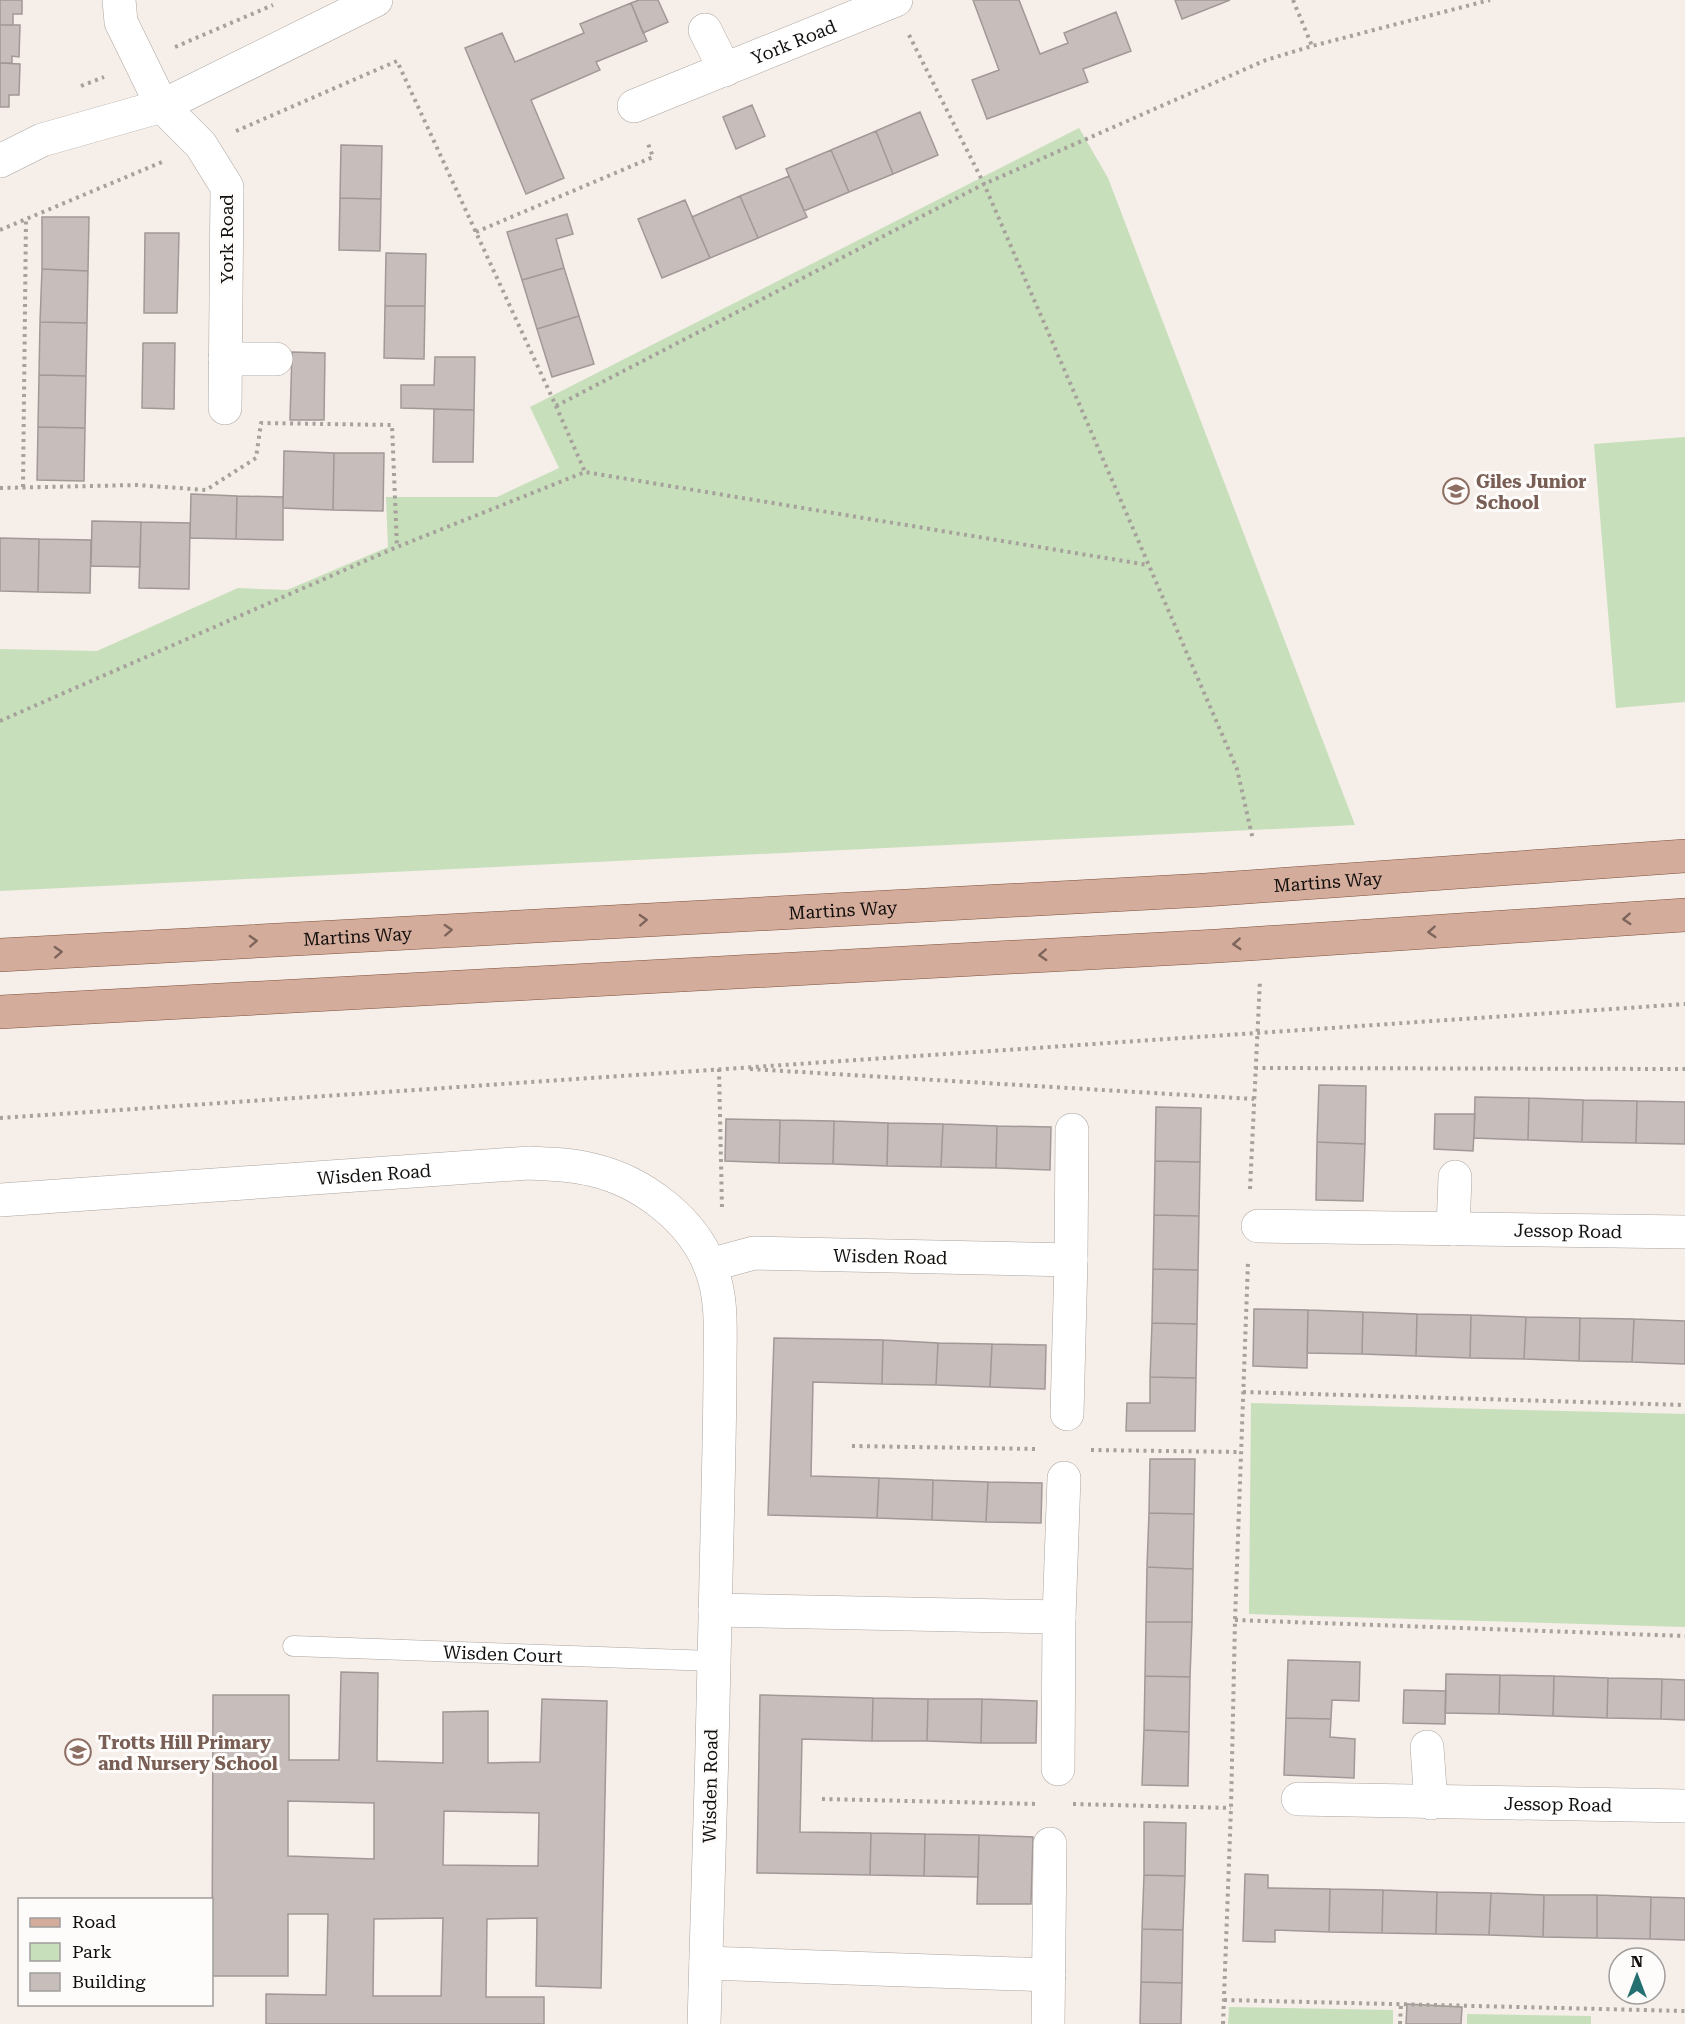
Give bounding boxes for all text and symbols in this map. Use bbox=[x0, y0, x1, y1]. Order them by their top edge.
street label: York Road bbox=[748, 15, 839, 68]
street label: York Road bbox=[216, 194, 237, 284]
place label: Giles Junior School bbox=[1476, 471, 1587, 513]
school or university icon: Giles Junior School bbox=[1441, 476, 1471, 506]
street label: Martins Way bbox=[1273, 867, 1383, 896]
street label: Martins Way bbox=[788, 896, 898, 923]
one-way arrow bbox=[1622, 912, 1631, 925]
one-way arrow bbox=[638, 914, 647, 927]
street label: Martins Way bbox=[302, 922, 413, 949]
one-way arrow bbox=[443, 924, 452, 937]
one-way arrow bbox=[1428, 925, 1437, 938]
one-way arrow bbox=[249, 935, 258, 948]
one-way arrow bbox=[1233, 938, 1242, 951]
one-way arrow bbox=[54, 945, 63, 958]
one-way arrow bbox=[1038, 949, 1047, 962]
street label: Wisden Road bbox=[316, 1159, 432, 1188]
street label: Jessop Road bbox=[1514, 1219, 1623, 1242]
street label: Wisden Road bbox=[833, 1244, 948, 1268]
street label: Wisden Court bbox=[443, 1641, 563, 1666]
street label: Wisden Road bbox=[699, 1728, 722, 1843]
place label: Trotts Hill Primary and Nursery School bbox=[98, 1732, 278, 1774]
school or university icon: Trotts Hill Primary and Nursery School bbox=[63, 1737, 93, 1767]
street label: Jessop Road bbox=[1504, 1792, 1613, 1815]
legend bbox=[18, 1898, 213, 2006]
text: Road bbox=[72, 1911, 117, 1932]
text: Park bbox=[72, 1941, 112, 1962]
north arrow bbox=[1607, 1946, 1667, 2006]
text: N bbox=[1631, 1952, 1643, 1971]
text: Building bbox=[72, 1971, 146, 1992]

